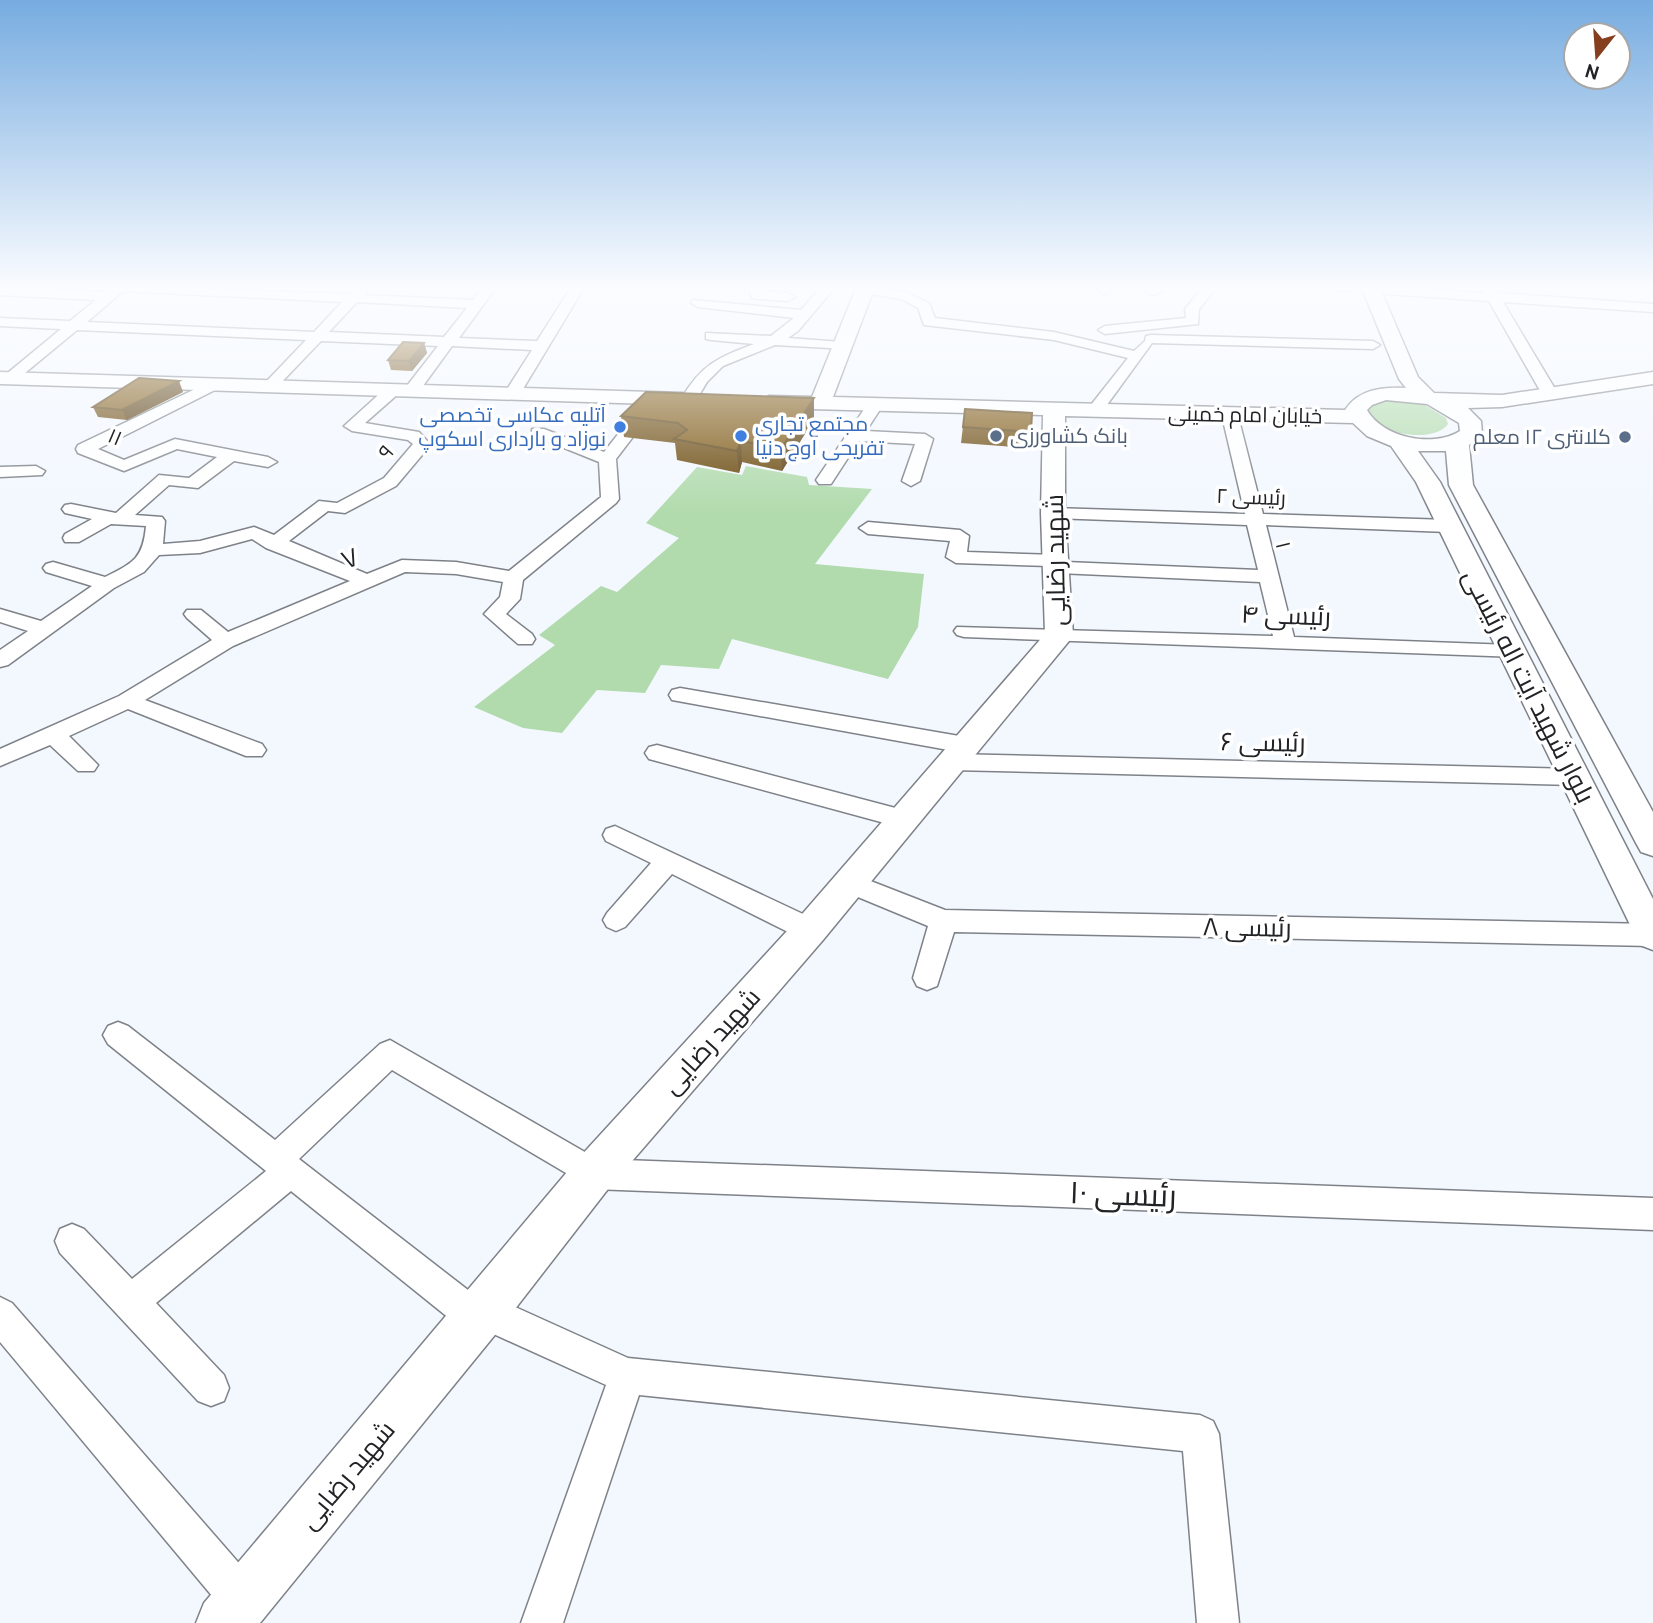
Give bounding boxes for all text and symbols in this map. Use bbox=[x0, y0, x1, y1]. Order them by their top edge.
north arrow bbox=[1562, 21, 1632, 91]
text: N bbox=[1582, 59, 1602, 85]
street label: خیابان امام خمینی bbox=[1168, 401, 1322, 430]
place label: آتلیه عکاسی تخصصی نوزاد و بارداری اسکوپ bbox=[418, 402, 606, 453]
place label: مجتمع تجاری تفریحی اوج دنیا bbox=[755, 411, 884, 462]
marker: آتلیه عکاسی تخصصی نوزاد و بارداری اسکوپ bbox=[612, 419, 628, 435]
street label: ۱۱ bbox=[104, 422, 126, 451]
place label: بانک کشاورزی bbox=[1010, 423, 1128, 449]
place label: کلانتری ۱۲ معلم bbox=[1473, 424, 1611, 451]
marker: مجتمع تجاری تفریحی اوج دنیا bbox=[733, 428, 749, 444]
marker: بانک کشاورزی bbox=[988, 428, 1004, 444]
marker: کلانتری ۱۲ معلم bbox=[1617, 429, 1633, 445]
street label: ۹ bbox=[373, 439, 399, 464]
street label: رئیسی ۲ bbox=[1216, 483, 1286, 511]
street label: شهید رضایی bbox=[1038, 494, 1072, 626]
street label: ۱ bbox=[1271, 539, 1296, 551]
street label: ۷ bbox=[336, 540, 364, 576]
street label: بلوار شهید آیت اله رئیسی bbox=[1456, 564, 1602, 808]
street label: رئیسی ۴ bbox=[1241, 597, 1331, 633]
street label: رئیسی ۶ bbox=[1220, 725, 1306, 759]
street label: رئیسی ۸ bbox=[1202, 910, 1292, 944]
street label: شهید رضایی bbox=[655, 981, 767, 1101]
street label: رئیسی ۱۰ bbox=[1069, 1172, 1177, 1215]
street label: شهید رضایی bbox=[292, 1414, 402, 1536]

